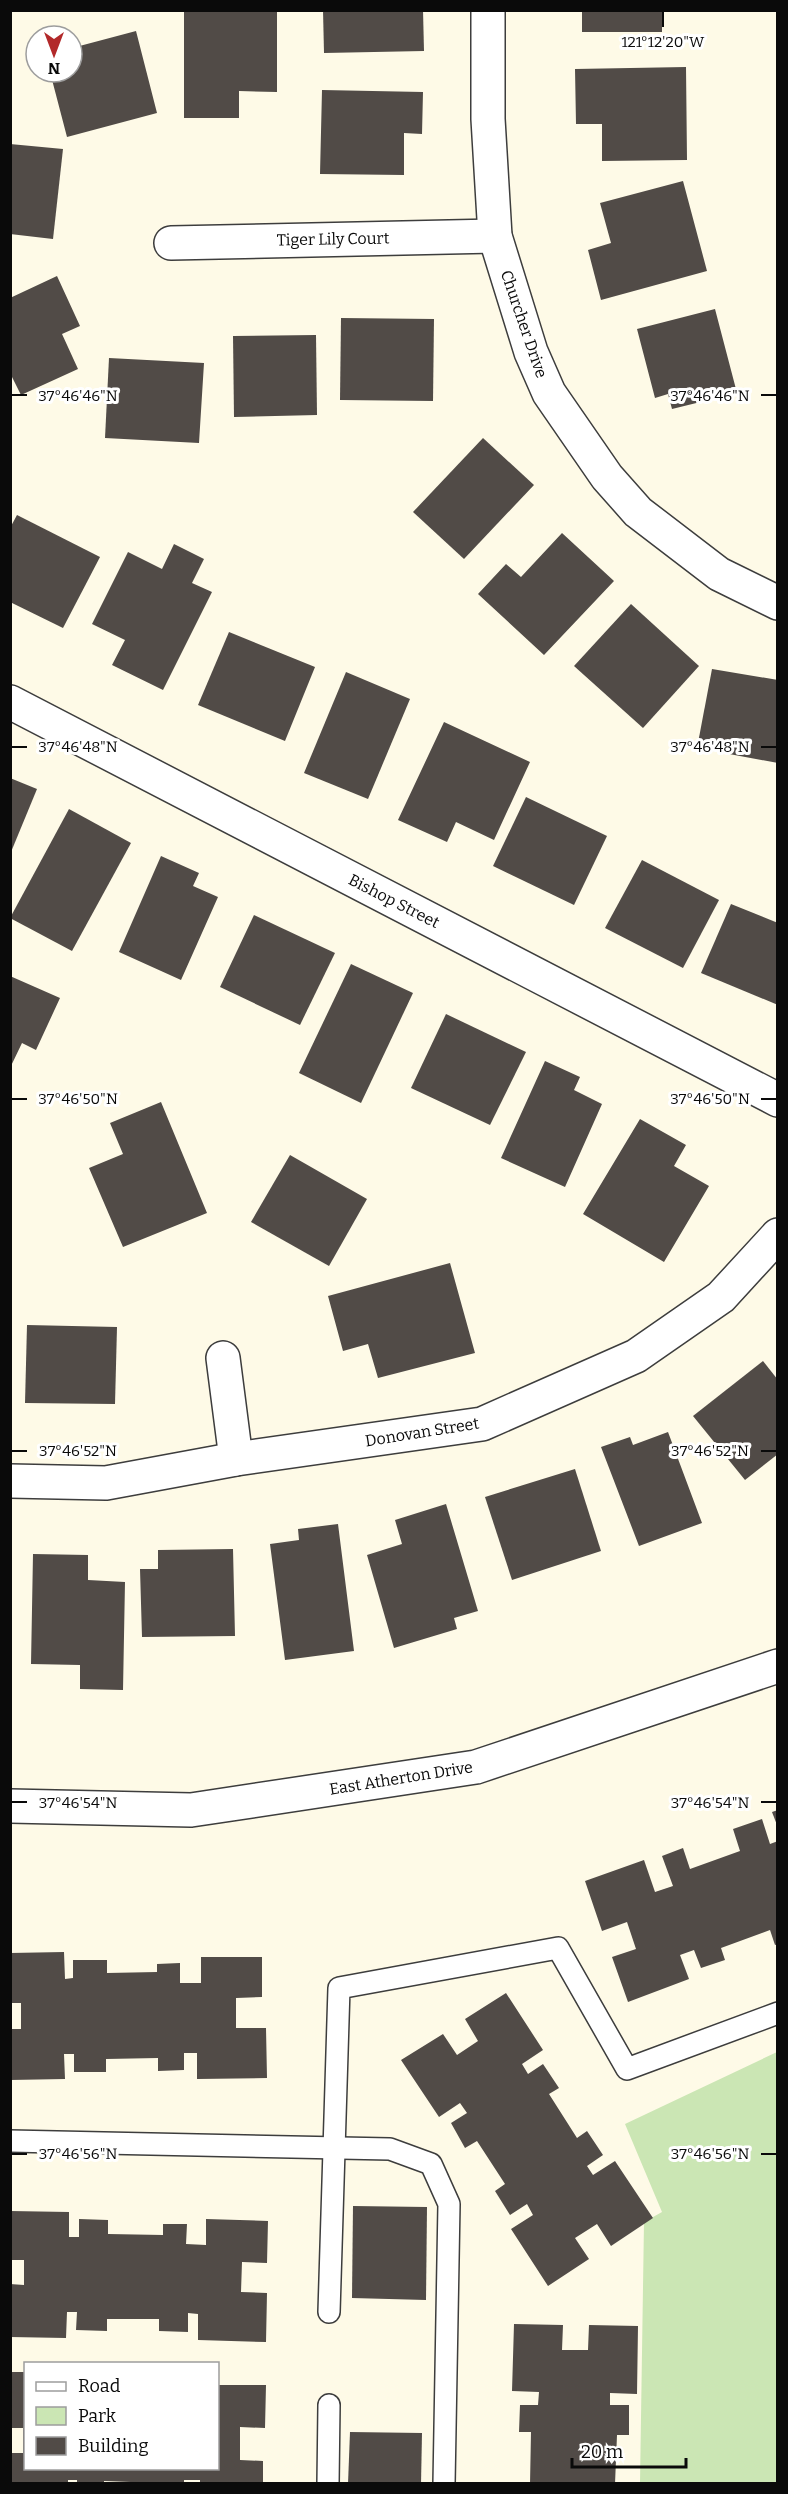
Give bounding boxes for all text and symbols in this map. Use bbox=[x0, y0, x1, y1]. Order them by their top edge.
north arrow bbox=[24, 24, 84, 84]
text: 121°12'20"W bbox=[622, 33, 705, 51]
text: N bbox=[48, 59, 60, 78]
street label: Tiger Lily Court bbox=[276, 229, 390, 249]
street label: Churcher Drive bbox=[497, 268, 551, 380]
text: 37°46'46"N bbox=[38, 387, 118, 405]
text: 37°46'46"N bbox=[670, 387, 750, 405]
text: 37°46'48"N bbox=[38, 738, 118, 756]
text: 37°46'48"N bbox=[670, 738, 750, 756]
street label: Bishop Street bbox=[345, 870, 443, 932]
text: 37°46'50"N bbox=[38, 1090, 118, 1108]
text: 37°46'50"N bbox=[670, 1090, 750, 1108]
street label: Donovan Street bbox=[364, 1414, 480, 1450]
text: 37°46'52"N bbox=[39, 1442, 117, 1460]
text: 37°46'52"N bbox=[671, 1442, 749, 1460]
street label: East Atherton Drive bbox=[328, 1757, 474, 1799]
text: 37°46'54"N bbox=[39, 1794, 117, 1812]
text: 37°46'54"N bbox=[671, 1794, 749, 1812]
text: 37°46'56"N bbox=[39, 2145, 117, 2163]
text: 37°46'56"N bbox=[671, 2145, 749, 2163]
legend bbox=[24, 2362, 219, 2470]
text: Road bbox=[78, 2375, 121, 2397]
text: Park bbox=[78, 2405, 117, 2427]
scale bar bbox=[572, 2431, 686, 2469]
text: Building bbox=[78, 2435, 149, 2457]
text: 20 m bbox=[581, 2441, 623, 2463]

